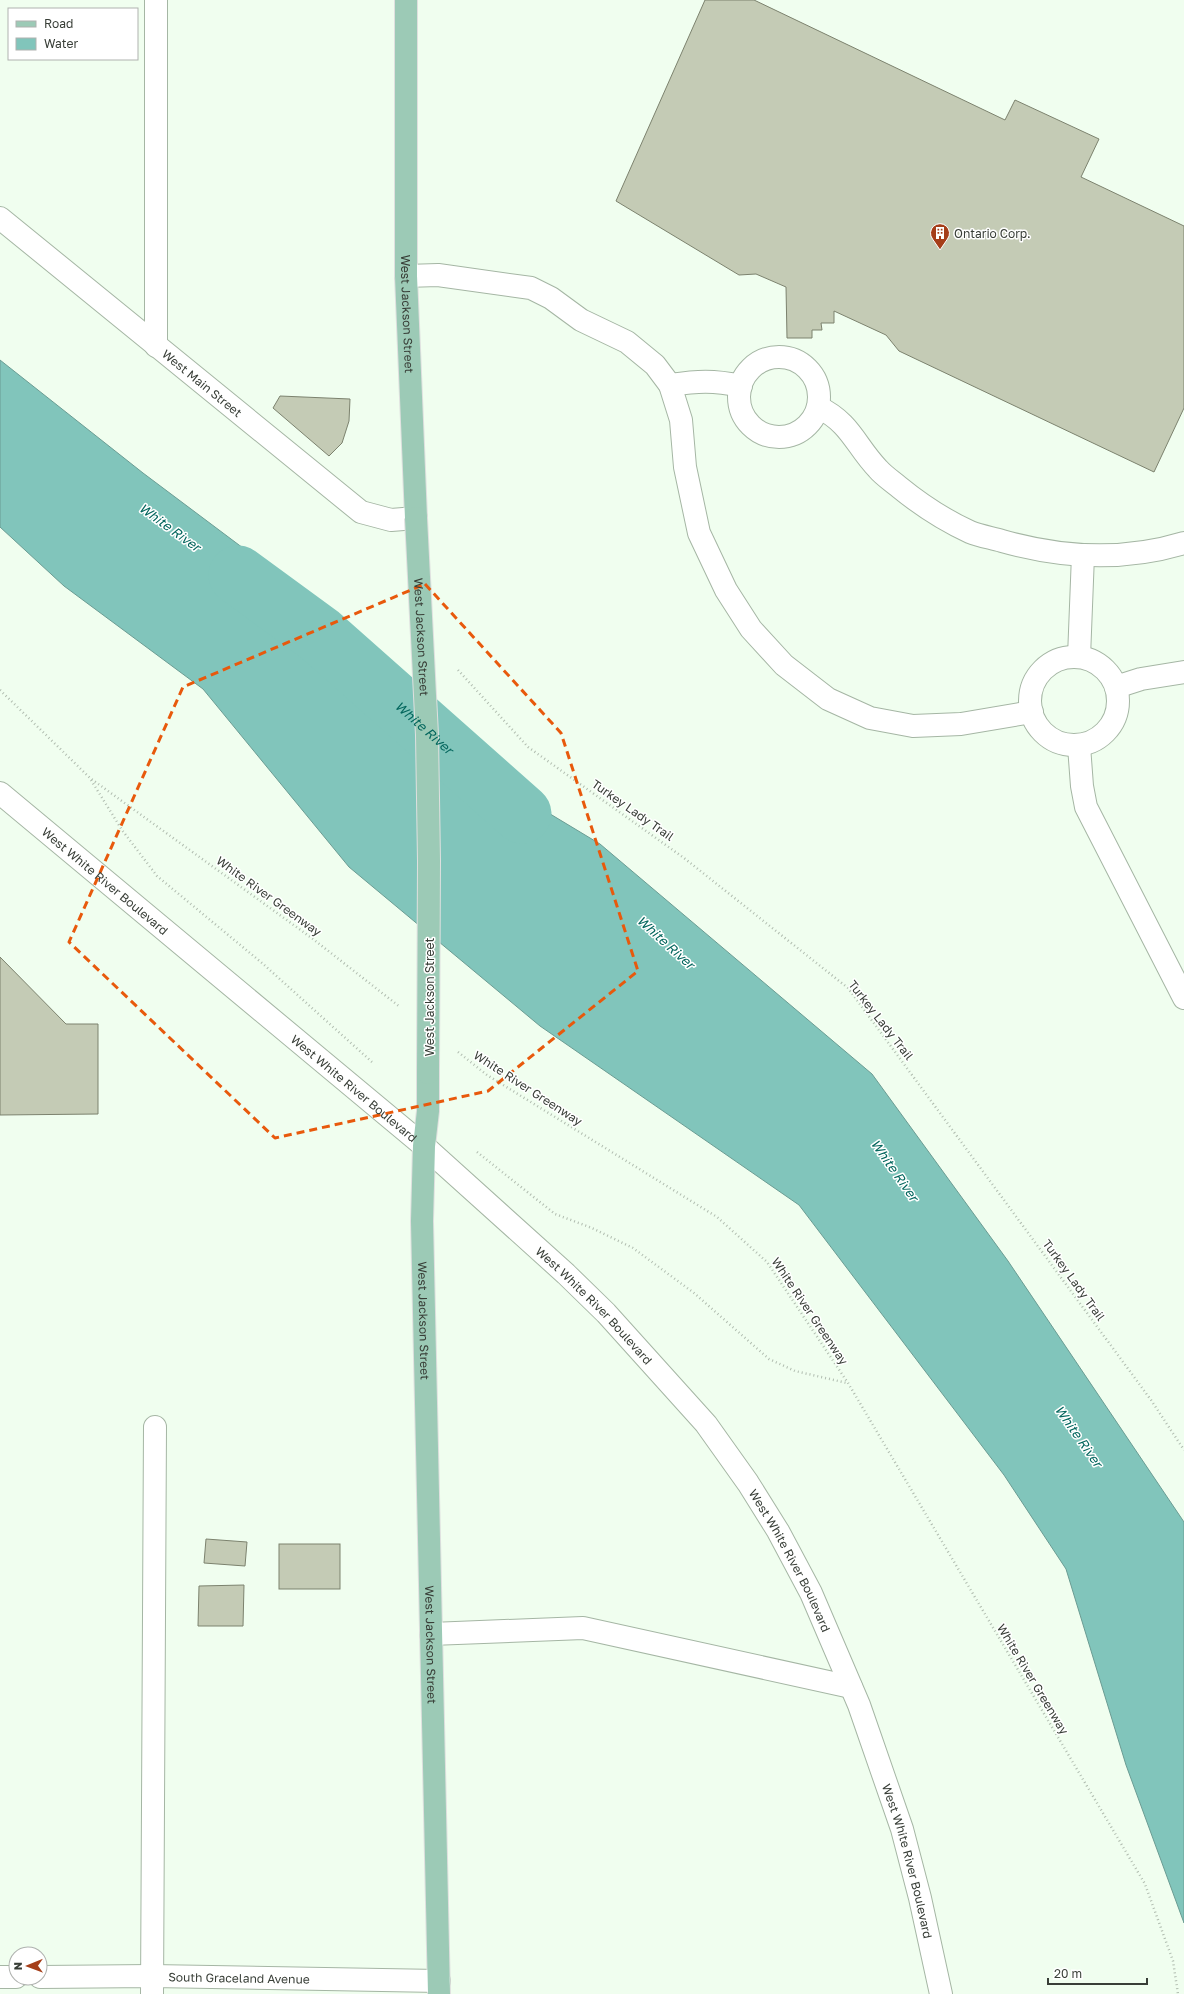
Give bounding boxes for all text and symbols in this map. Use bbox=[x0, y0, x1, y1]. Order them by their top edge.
legend bbox=[8, 8, 138, 60]
text: Road bbox=[44, 16, 73, 31]
text: Water bbox=[44, 36, 78, 51]
building icon: Ontario Corp. bbox=[929, 222, 951, 250]
place label: Ontario Corp. bbox=[954, 226, 1031, 241]
street label: West Jackson Street bbox=[399, 255, 418, 374]
street label: West Main Street bbox=[159, 346, 245, 420]
water label: White River bbox=[136, 499, 205, 556]
street label: West Jackson Street bbox=[412, 577, 433, 697]
water label: White River bbox=[392, 698, 458, 759]
street label: Turkey Lady Trail bbox=[589, 776, 677, 844]
street label: West White River Boulevard bbox=[39, 824, 171, 938]
street label: White River Greenway bbox=[213, 853, 325, 939]
water label: White River bbox=[634, 912, 700, 973]
street label: West Jackson Street bbox=[422, 938, 437, 1056]
street label: Turkey Lady Trail bbox=[845, 977, 917, 1063]
street label: West White River Boulevard bbox=[288, 1031, 420, 1145]
street label: White River Greenway bbox=[471, 1047, 585, 1129]
water label: White River bbox=[868, 1136, 923, 1206]
street label: Turkey Lady Trail bbox=[1039, 1236, 1109, 1324]
street label: West White River Boulevard bbox=[533, 1243, 656, 1367]
street label: White River Greenway bbox=[768, 1254, 852, 1368]
street label: West Jackson Street bbox=[415, 1261, 433, 1380]
water label: White River bbox=[1052, 1402, 1107, 1472]
street label: West White River Boulevard bbox=[746, 1486, 834, 1634]
street label: West Jackson Street bbox=[423, 1585, 440, 1704]
street label: White River Greenway bbox=[994, 1621, 1072, 1737]
street label: West White River Boulevard bbox=[879, 1782, 936, 1940]
north arrow bbox=[8, 1946, 48, 1986]
scale bar bbox=[1048, 1960, 1147, 1986]
text: N bbox=[11, 1962, 24, 1970]
text: 20 m bbox=[1054, 1966, 1082, 1981]
street label: South Graceland Avenue bbox=[168, 1969, 310, 1986]

